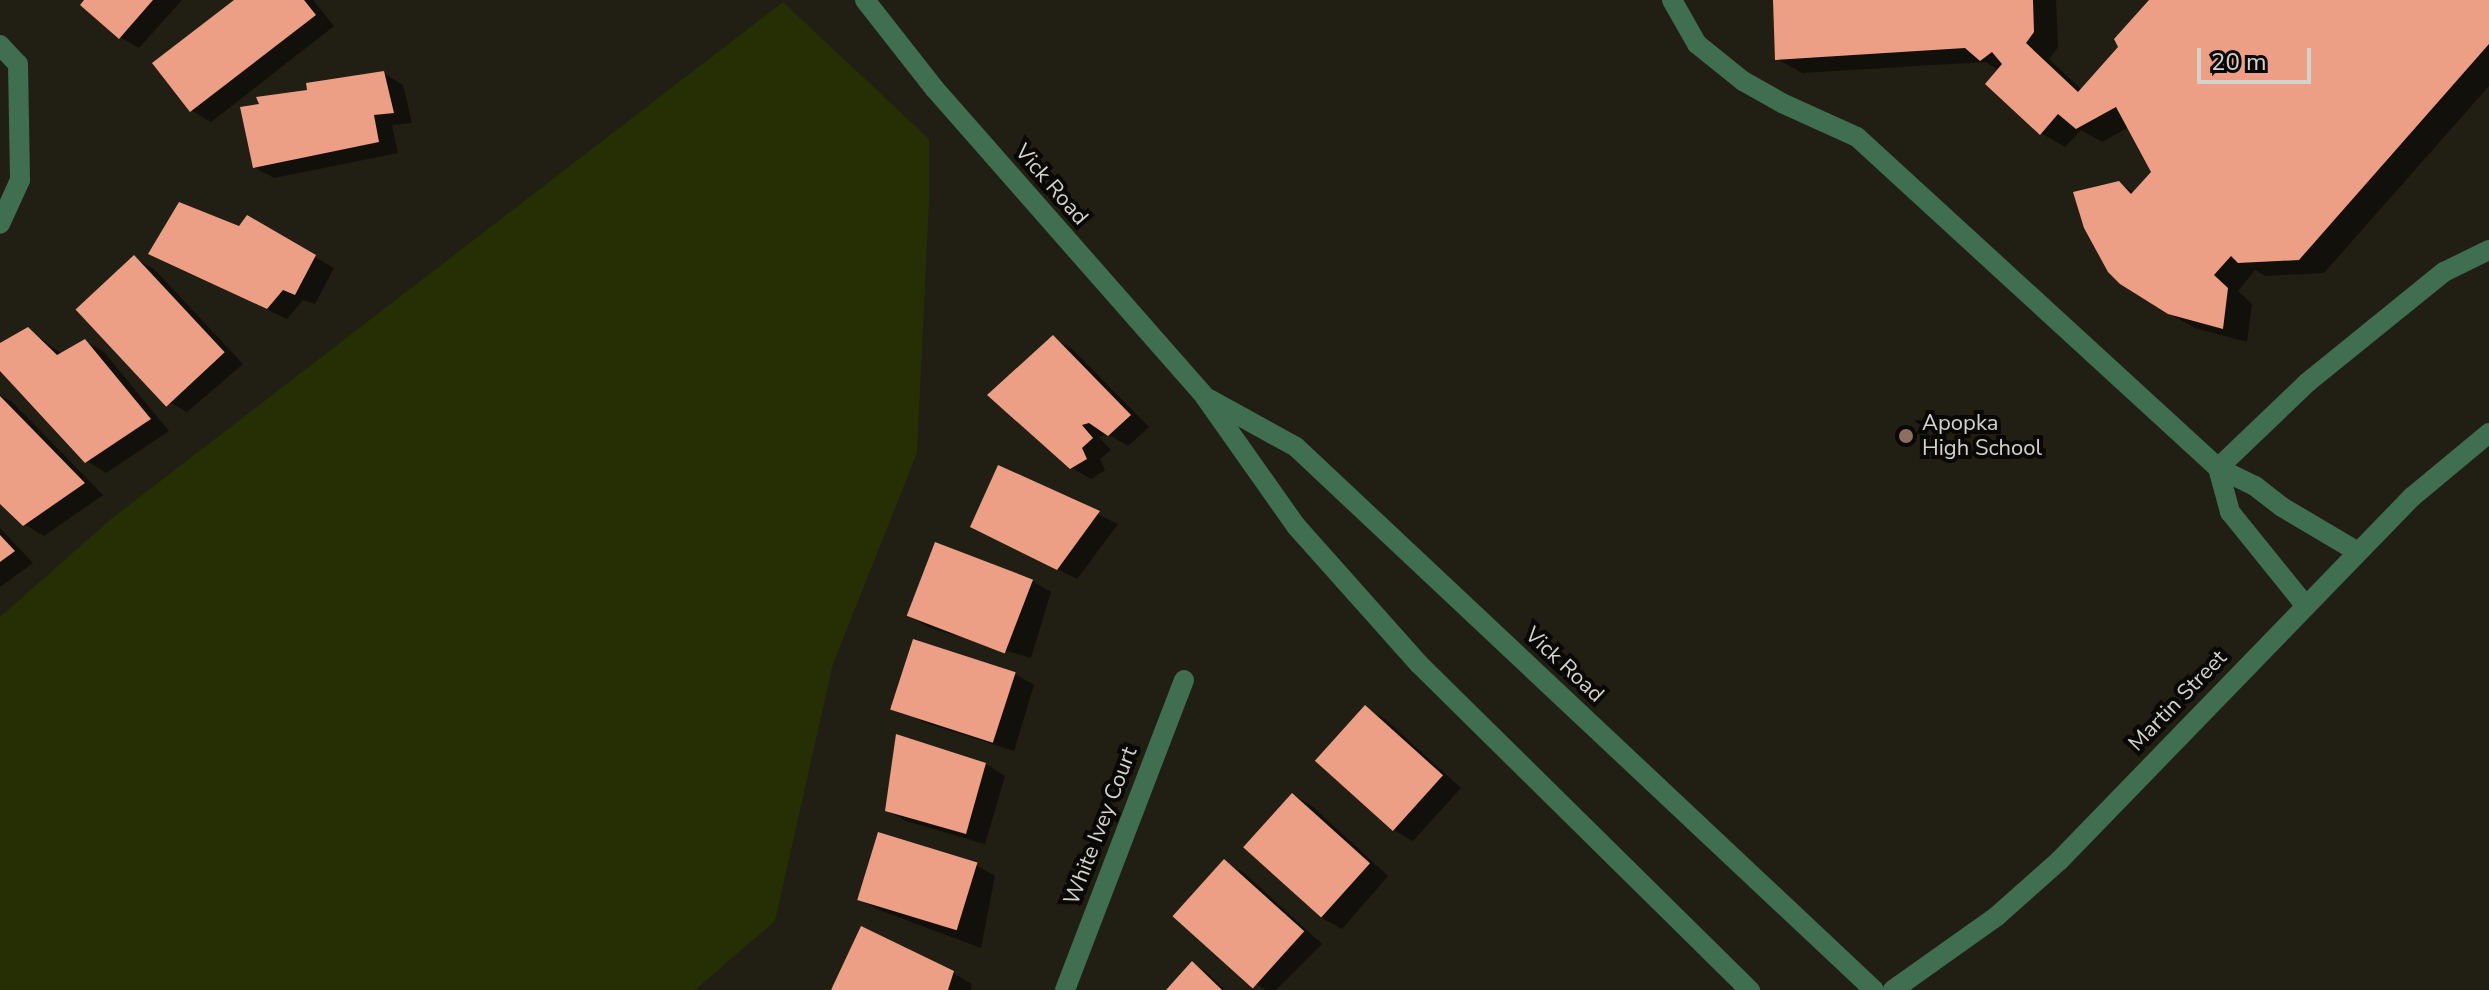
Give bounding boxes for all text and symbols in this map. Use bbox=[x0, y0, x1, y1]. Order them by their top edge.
scale bar bbox=[2201, 32, 2315, 82]
text: 20 m bbox=[2211, 46, 2267, 78]
street label: Vick Road bbox=[1009, 139, 1093, 231]
place label: Apopka High School bbox=[1922, 410, 2042, 462]
marker: Apopka High School bbox=[1897, 427, 1915, 445]
street label: Vick Road bbox=[1519, 622, 1609, 708]
street label: Martin Street bbox=[2123, 645, 2233, 757]
street label: White Ivey Court bbox=[1059, 743, 1143, 909]

